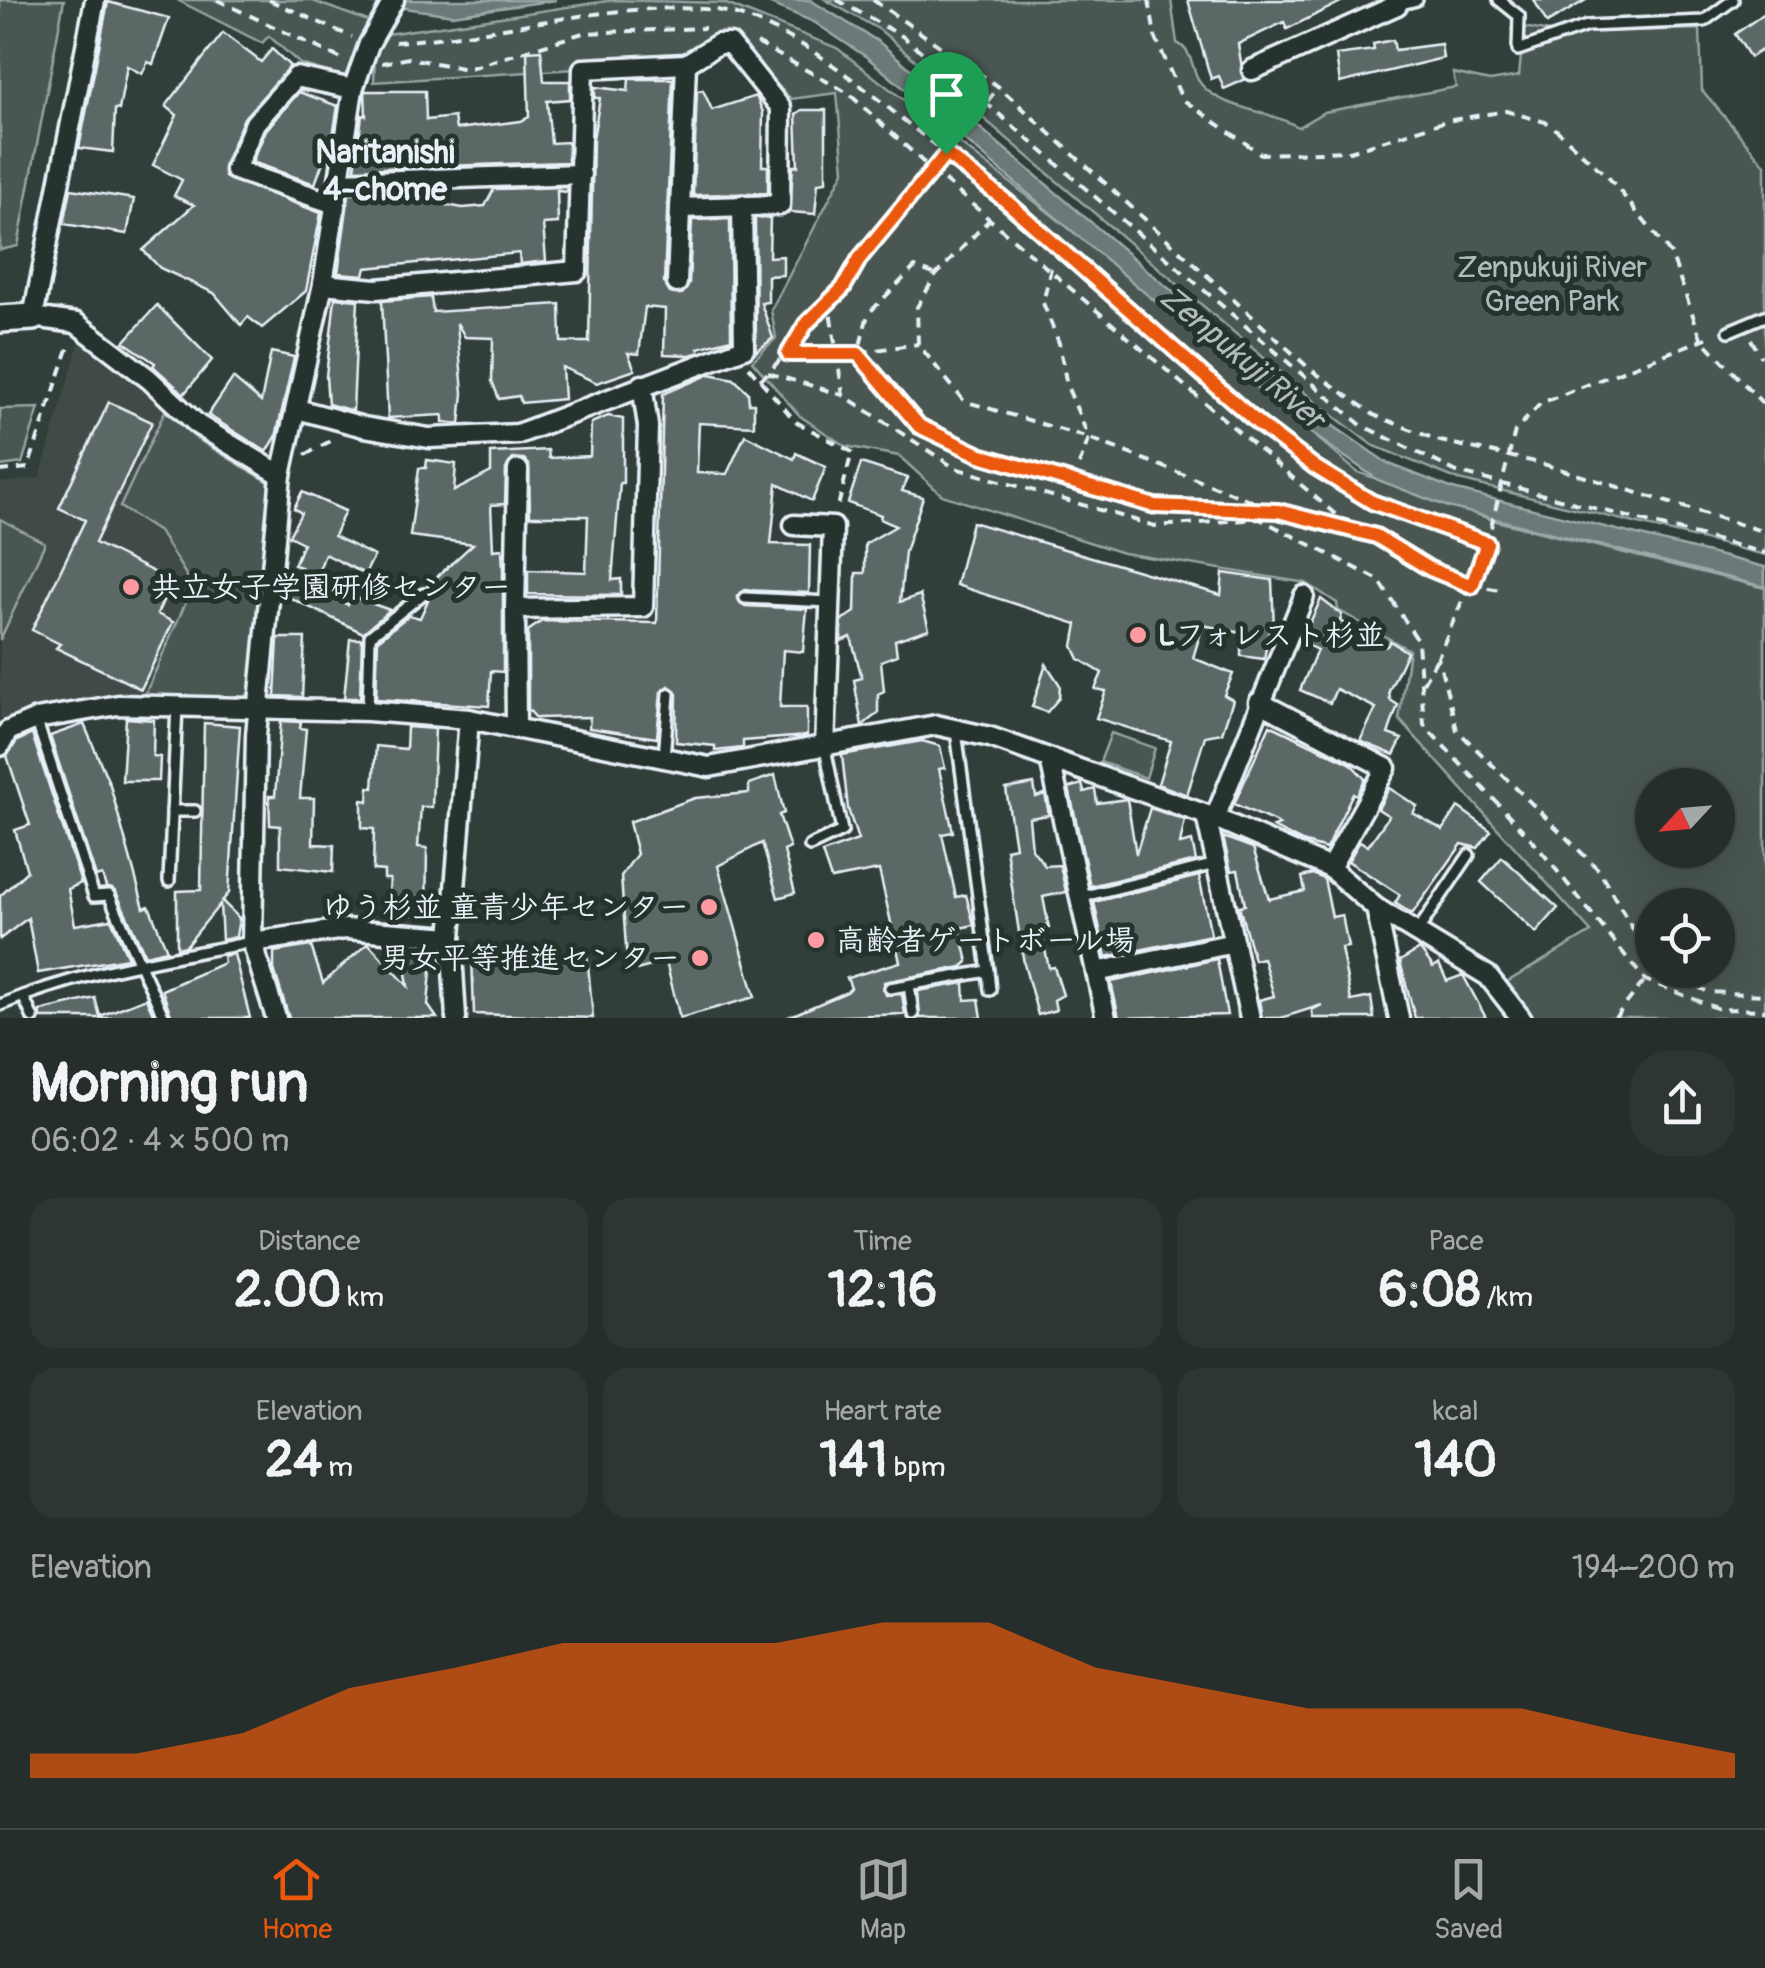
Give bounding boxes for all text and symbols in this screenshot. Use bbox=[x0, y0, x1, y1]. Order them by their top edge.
pin bbox=[904, 52, 989, 155]
icon: arrive bbox=[919, 67, 974, 122]
district label: Naritanishi 4-chome bbox=[315, 133, 455, 210]
park label: Zenpukuji River Green Park bbox=[1457, 249, 1647, 320]
water label: Zenpukuji River bbox=[1152, 278, 1335, 441]
place label: 共立女子学園研修センター bbox=[151, 569, 511, 606]
marker: 共立女子学園研修センター bbox=[120, 576, 142, 598]
place label: Lフォレスト杉並 bbox=[1158, 617, 1385, 654]
marker: Lフォレスト杉並 bbox=[1127, 624, 1149, 646]
north arrow bbox=[1635, 768, 1735, 868]
map controls bbox=[1635, 768, 1735, 988]
button: locate bbox=[1635, 888, 1735, 988]
place label: ゆう杉並 童青少年センター bbox=[322, 889, 689, 926]
marker: ゆう杉並 童青少年センター bbox=[698, 896, 720, 918]
place label: 高齢者ゲートボール場 bbox=[836, 922, 1135, 959]
marker: 高齢者ゲートボール場 bbox=[805, 929, 827, 951]
place label: 男女平等推進センター bbox=[380, 940, 680, 977]
marker: 男女平等推進センター bbox=[689, 947, 711, 969]
text: Morning run bbox=[30, 1049, 308, 1118]
button: share bbox=[1630, 1051, 1735, 1156]
text: 06:02 · 4 × 500 m bbox=[30, 1121, 289, 1161]
text: Distance bbox=[258, 1224, 360, 1259]
text: Time bbox=[853, 1224, 912, 1259]
text: Pace bbox=[1428, 1224, 1484, 1259]
text: 2.00 bbox=[234, 1259, 341, 1322]
text: 12:16 bbox=[828, 1259, 937, 1322]
text: 6:08 bbox=[1379, 1259, 1480, 1322]
text: km bbox=[341, 1280, 384, 1315]
text: /km bbox=[1480, 1280, 1533, 1315]
text: Elevation bbox=[256, 1394, 363, 1429]
text: Heart rate bbox=[823, 1394, 942, 1429]
text: kcal bbox=[1433, 1394, 1479, 1429]
text: 24 bbox=[265, 1429, 322, 1492]
text: 141 bbox=[819, 1429, 888, 1492]
text: 140 bbox=[1414, 1429, 1497, 1492]
text: m bbox=[322, 1450, 353, 1485]
text: bpm bbox=[888, 1450, 946, 1485]
text: Elevation bbox=[30, 1548, 152, 1588]
text: 194–200 m bbox=[1572, 1548, 1735, 1588]
tab: Home bbox=[262, 1852, 332, 1947]
tab: Map bbox=[856, 1852, 911, 1947]
tab: Saved bbox=[1434, 1852, 1503, 1947]

